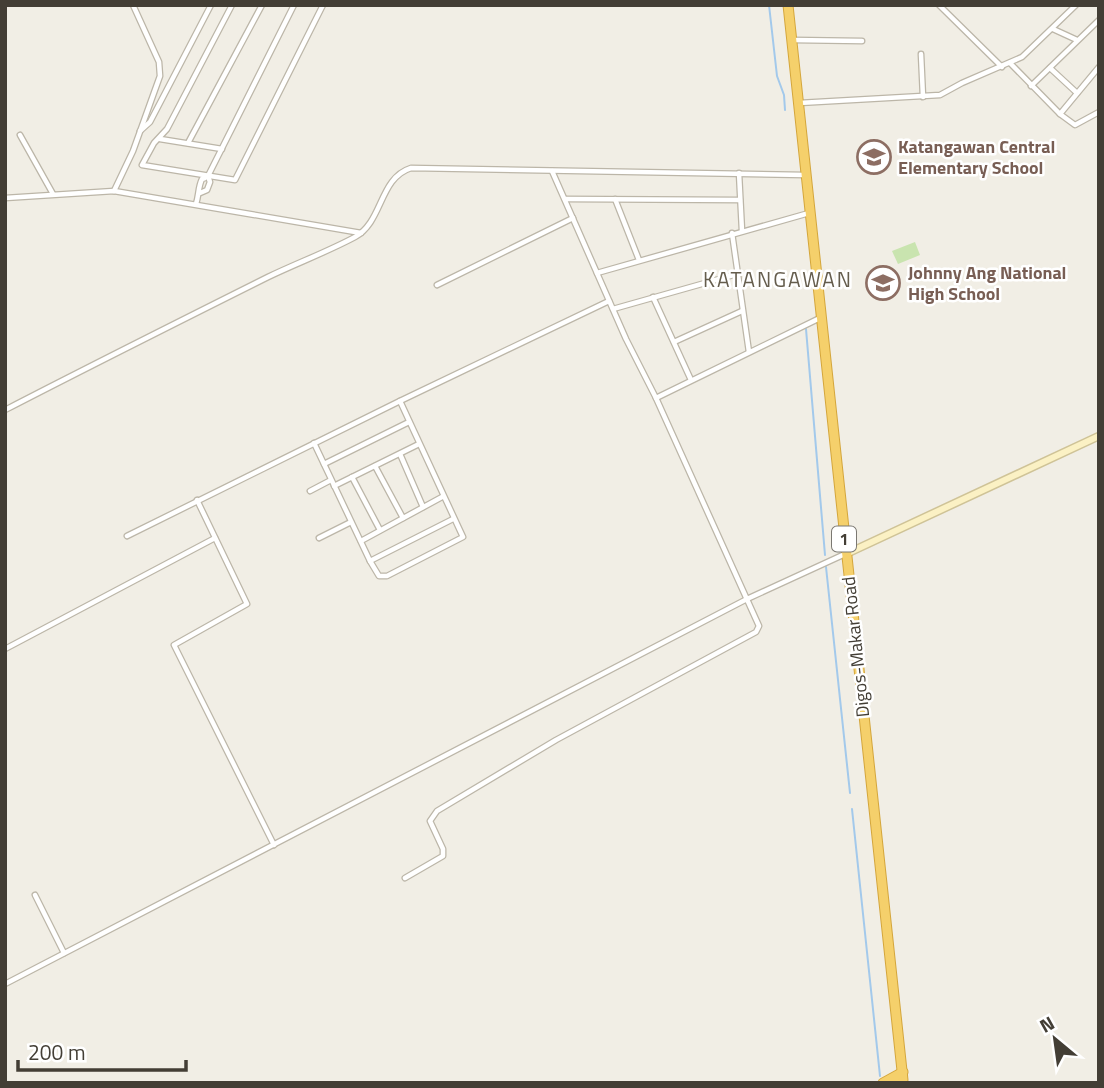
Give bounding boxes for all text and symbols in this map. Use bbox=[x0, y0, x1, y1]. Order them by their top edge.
place label: Katangawan Central Elementary School bbox=[898, 133, 1055, 181]
school or university icon: Katangawan Central Elementary School bbox=[855, 138, 893, 176]
place label: Johnny Ang National High School bbox=[908, 259, 1066, 307]
district label: KATANGAWAN bbox=[703, 263, 853, 295]
school or university icon: Johnny Ang National High School bbox=[864, 264, 902, 302]
road number: 1 bbox=[832, 526, 856, 552]
street label: Digos-Makar Road bbox=[835, 575, 876, 719]
north arrow bbox=[1020, 1004, 1090, 1074]
text: N bbox=[1034, 1008, 1059, 1040]
scale bar bbox=[18, 1028, 186, 1072]
text: 200 m bbox=[28, 1036, 85, 1068]

